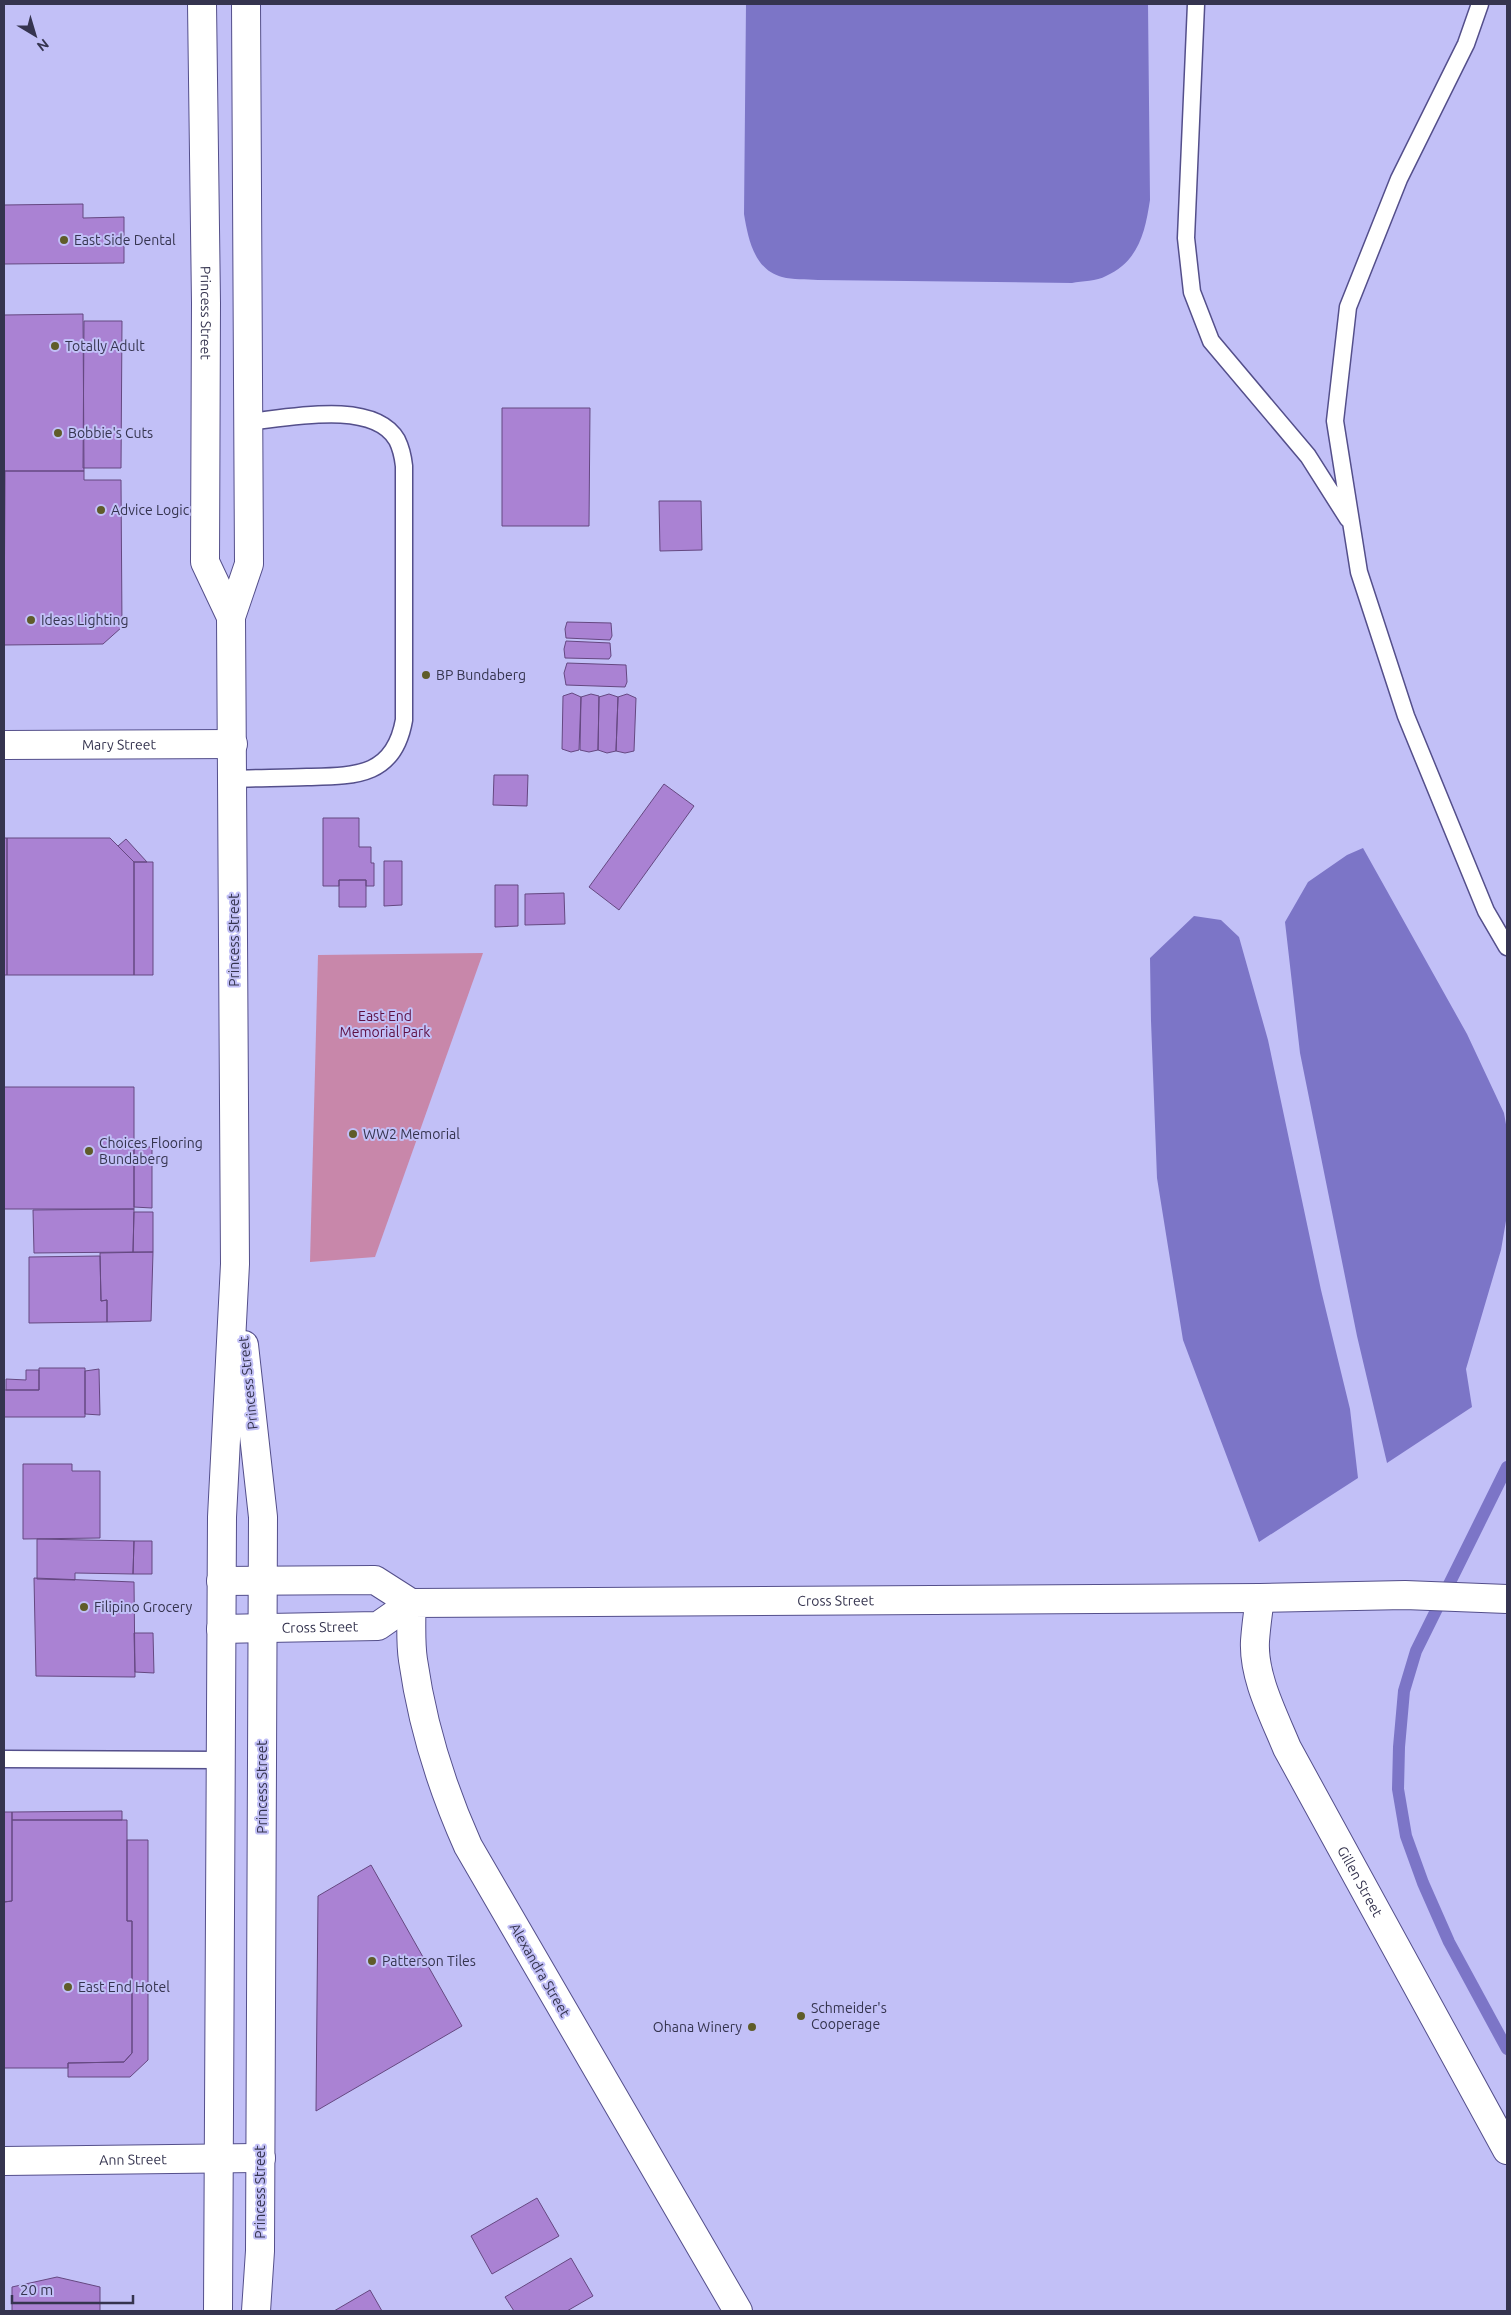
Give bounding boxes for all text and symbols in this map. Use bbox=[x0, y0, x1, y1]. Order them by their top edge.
north arrow bbox=[10, 10, 60, 60]
text: N bbox=[34, 36, 52, 55]
place label: East Side Dental bbox=[74, 232, 176, 248]
marker: East Side Dental bbox=[58, 234, 70, 246]
street label: Princess Street bbox=[198, 266, 214, 360]
place label: Totally Adult bbox=[65, 338, 145, 354]
marker: Totally Adult bbox=[49, 340, 61, 352]
place label: Bobbie's Cuts bbox=[68, 425, 153, 441]
marker: Bobbie's Cuts bbox=[52, 427, 64, 439]
place label: Advice Logic bbox=[111, 502, 190, 518]
marker: Advice Logic bbox=[95, 504, 107, 516]
place label: Ideas Lighting bbox=[41, 612, 129, 628]
marker: Ideas Lighting bbox=[25, 614, 37, 626]
place label: BP Bundaberg bbox=[436, 667, 526, 683]
marker: BP Bundaberg bbox=[420, 669, 432, 681]
street label: Mary Street bbox=[82, 736, 157, 753]
street label: Princess Street bbox=[226, 893, 242, 987]
park label: East End Memorial Park bbox=[340, 1008, 430, 1040]
place label: WW2 Memorial bbox=[363, 1126, 460, 1142]
marker: WW2 Memorial bbox=[347, 1128, 359, 1140]
place label: Choices Flooring Bundaberg bbox=[99, 1135, 203, 1167]
marker: Choices Flooring Bundaberg bbox=[83, 1145, 95, 1157]
street label: Princess Street bbox=[235, 1335, 261, 1430]
street label: Cross Street bbox=[797, 1592, 874, 1609]
place label: Filipino Grocery bbox=[94, 1599, 192, 1615]
marker: Filipino Grocery bbox=[78, 1601, 90, 1613]
street label: Cross Street bbox=[282, 1618, 359, 1636]
street label: Princess Street bbox=[254, 1740, 270, 1834]
street label: Gillen Street bbox=[1334, 1843, 1386, 1920]
street label: Alexandra Street bbox=[507, 1920, 574, 2020]
place label: Patterson Tiles bbox=[382, 1953, 476, 1969]
marker: Patterson Tiles bbox=[366, 1955, 378, 1967]
place label: East End Hotel bbox=[78, 1979, 170, 1995]
marker: East End Hotel bbox=[62, 1981, 74, 1993]
place label: Schmeider's Cooperage bbox=[811, 2000, 887, 2032]
marker: Schmeider's Cooperage bbox=[795, 2010, 807, 2022]
place label: Ohana Winery bbox=[653, 2019, 742, 2035]
marker: Ohana Winery bbox=[746, 2021, 758, 2033]
street label: Princess Street bbox=[252, 2145, 268, 2239]
street label: Ann Street bbox=[99, 2151, 167, 2168]
scale bar bbox=[12, 2272, 134, 2304]
text: 20 m bbox=[20, 2281, 53, 2298]

